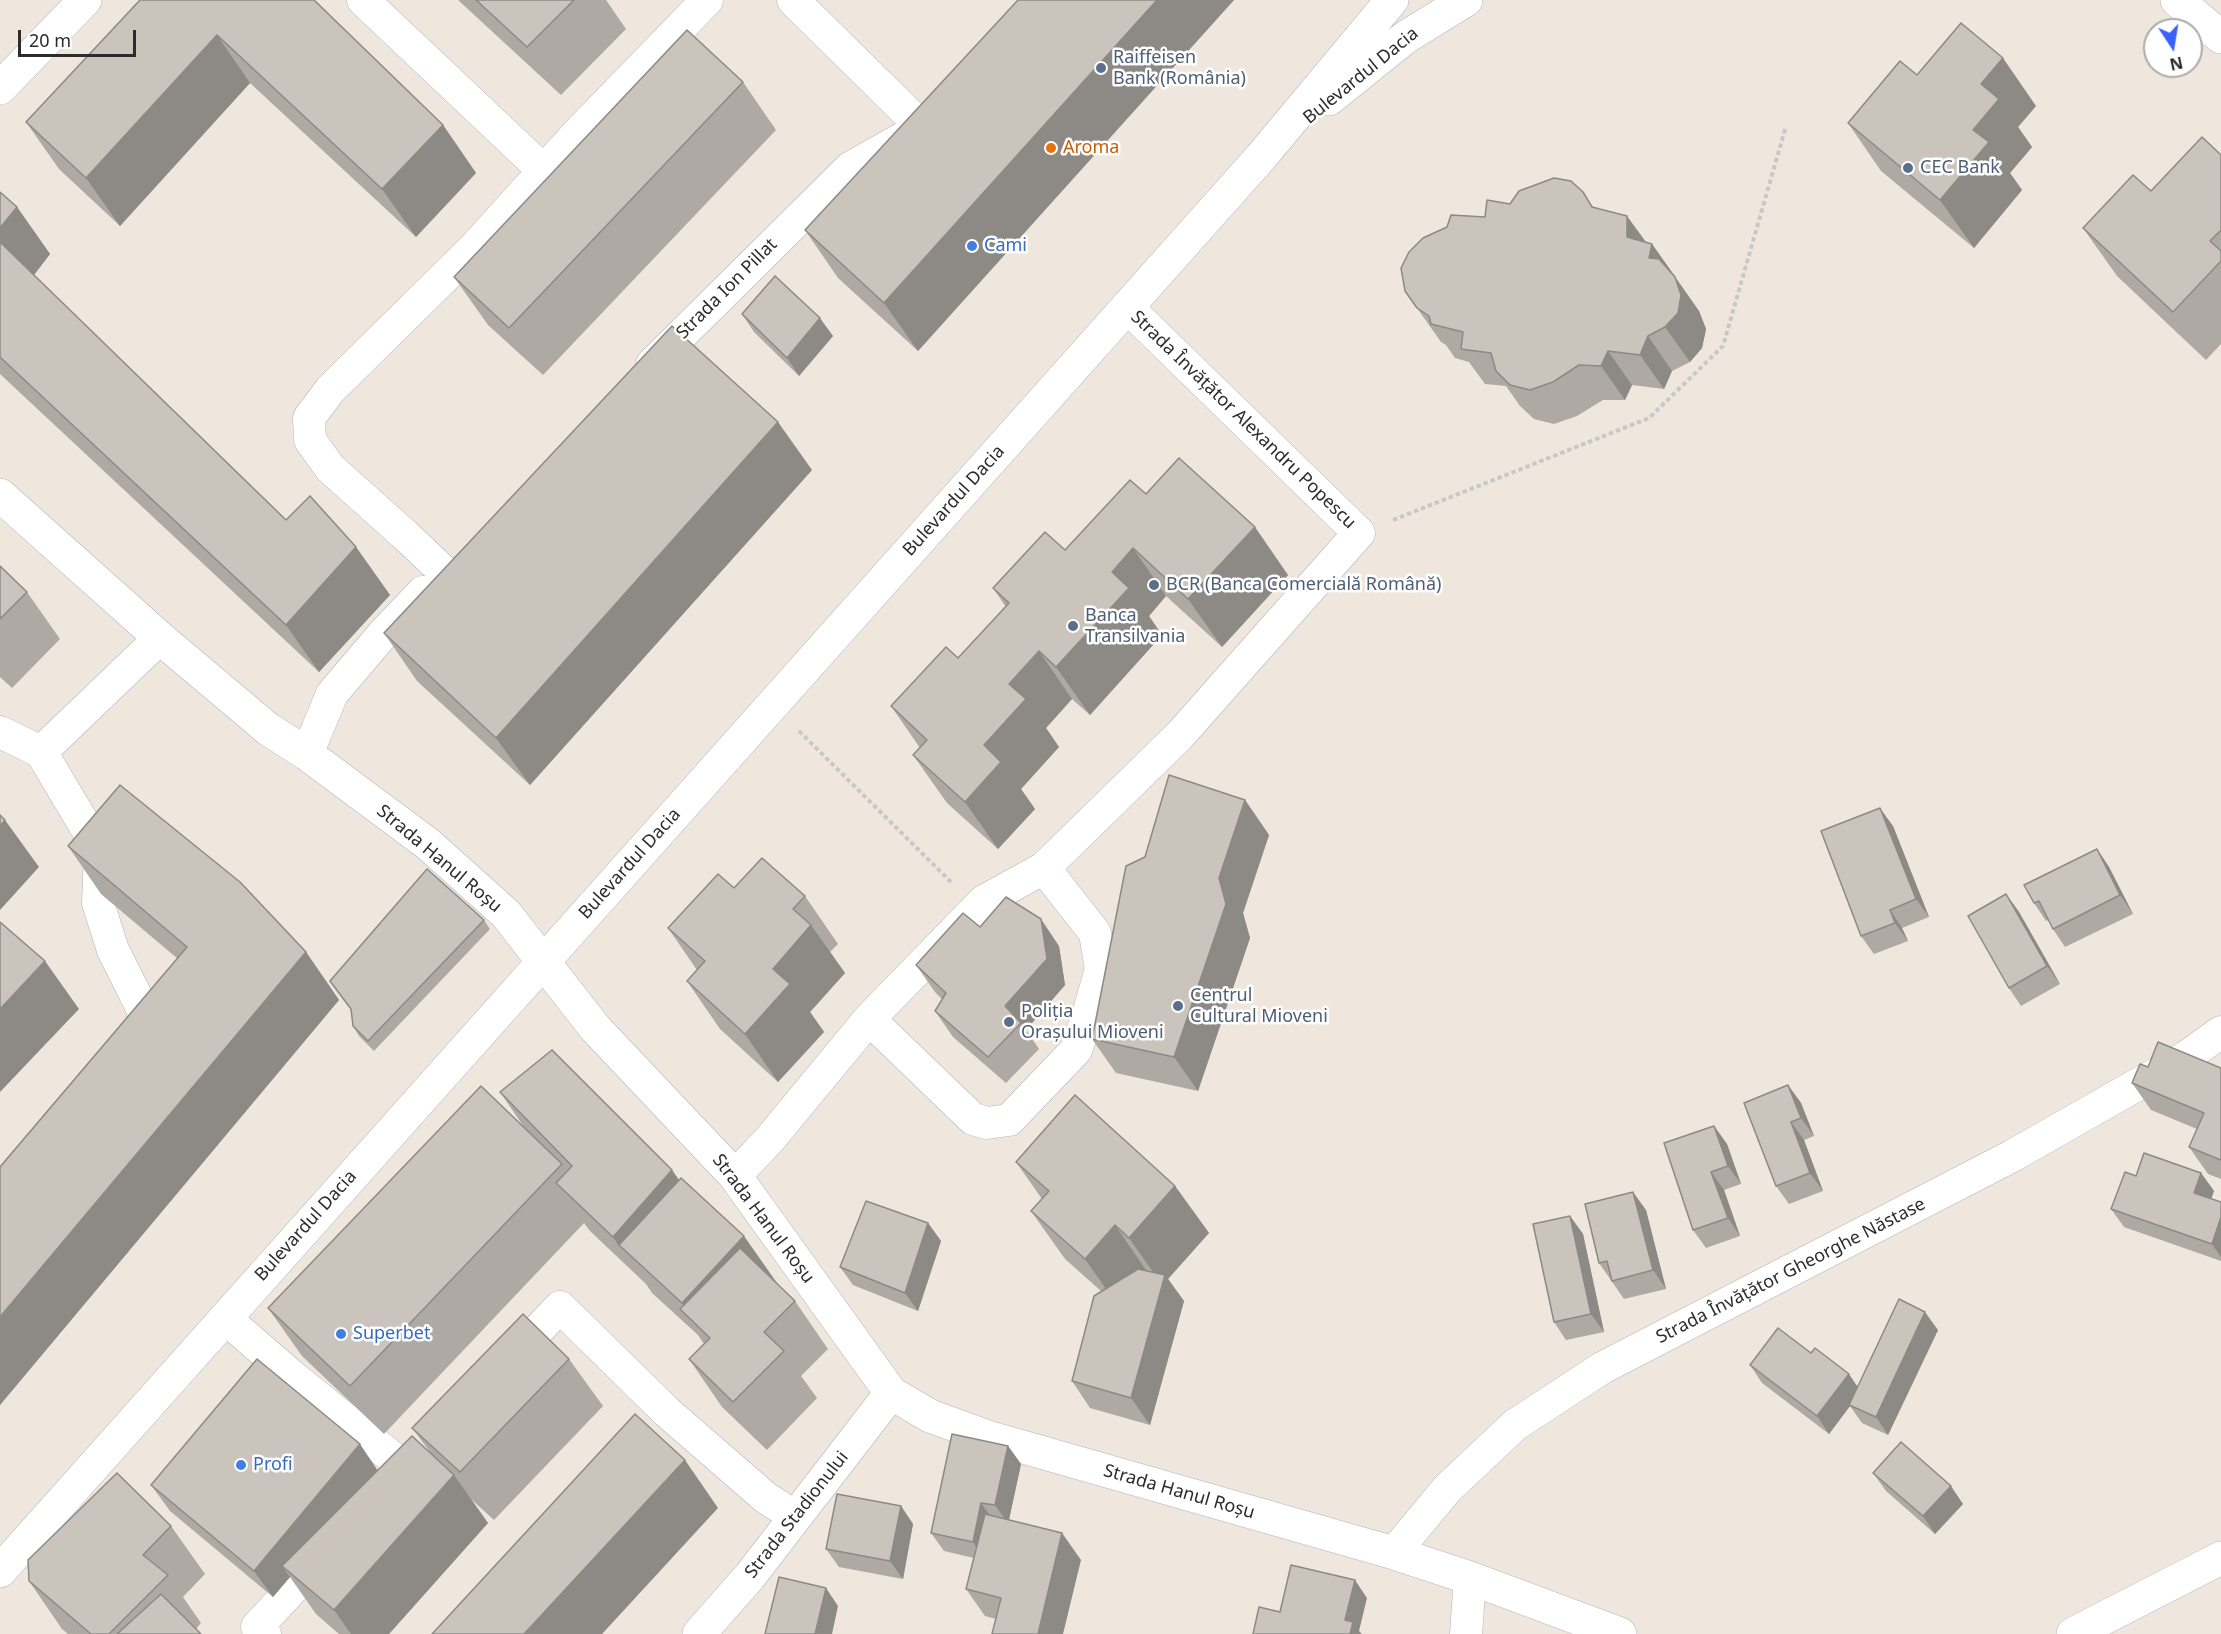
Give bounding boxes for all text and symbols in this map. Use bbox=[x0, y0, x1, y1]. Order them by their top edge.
scale bar bbox=[21, 18, 140, 56]
north arrow bbox=[2143, 18, 2203, 78]
street label: Bulevardul Dacia bbox=[1299, 23, 1423, 129]
text: 20 m bbox=[29, 28, 71, 52]
place label: Raiffeisen Bank (România) bbox=[1113, 47, 1246, 90]
text: N bbox=[2168, 52, 2185, 76]
marker: Raiffeisen Bank (România) bbox=[1094, 61, 1108, 75]
place label: Aroma bbox=[1063, 137, 1119, 159]
marker: Aroma bbox=[1044, 141, 1058, 155]
place label: CEC Bank bbox=[1920, 157, 2000, 179]
marker: CEC Bank bbox=[1901, 161, 1915, 175]
street label: Strada Ion Pillat bbox=[672, 234, 782, 344]
place label: Cami bbox=[984, 235, 1027, 257]
marker: Cami bbox=[965, 239, 979, 253]
street label: Strada Învățător Alexandru Popescu bbox=[1126, 307, 1360, 533]
street label: Bulevardul Dacia bbox=[899, 441, 1009, 561]
place label: BCR (Banca Comercială Română) bbox=[1166, 574, 1441, 596]
marker: BCR (Banca Comercială Română) bbox=[1147, 578, 1161, 592]
place label: Banca Transilvania bbox=[1085, 605, 1185, 648]
marker: Banca Transilvania bbox=[1066, 619, 1080, 633]
street label: Strada Hanul Roșu bbox=[372, 801, 506, 917]
street label: Bulevardul Dacia bbox=[575, 804, 685, 924]
place label: Centrul Cultural Mioveni bbox=[1190, 985, 1328, 1028]
marker: Centrul Cultural Mioveni bbox=[1171, 999, 1185, 1013]
place label: Poliția Orașului Mioveni bbox=[1021, 1001, 1164, 1044]
marker: Poliția Orașului Mioveni bbox=[1002, 1015, 1016, 1029]
street label: Strada Hanul Roșu bbox=[707, 1150, 819, 1288]
street label: Bulevardul Dacia bbox=[251, 1166, 361, 1286]
street label: Strada Învățător Gheorghe Năstase bbox=[1653, 1193, 1929, 1349]
place label: Superbet bbox=[353, 1323, 430, 1345]
marker: Superbet bbox=[334, 1327, 348, 1341]
street label: Strada Stadionului bbox=[741, 1447, 853, 1583]
place label: Profi bbox=[253, 1454, 293, 1476]
marker: Profi bbox=[234, 1458, 248, 1472]
street label: Strada Hanul Roșu bbox=[1101, 1460, 1257, 1524]

